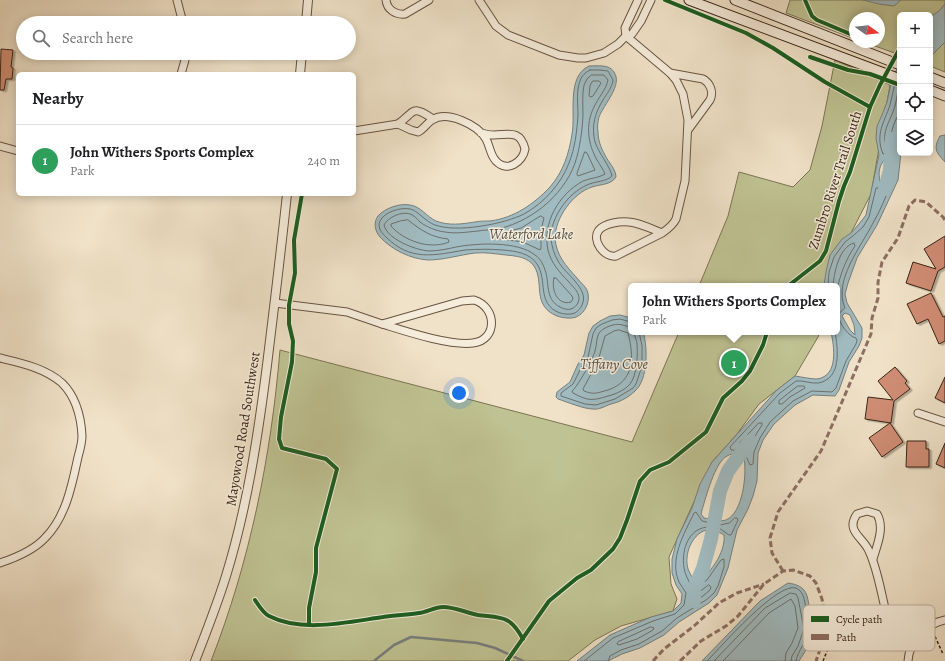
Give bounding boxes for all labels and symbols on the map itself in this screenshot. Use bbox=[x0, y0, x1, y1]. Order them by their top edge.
north arrow bbox=[849, 12, 885, 48]
street label: Zumbro River Trail South bbox=[804, 108, 867, 252]
water label: Waterford Lake bbox=[489, 224, 574, 244]
pin: 1 bbox=[721, 348, 747, 378]
street label: Mayowood Road Southwest bbox=[221, 350, 265, 508]
water label: Tiffany Cove bbox=[580, 354, 649, 374]
your location bbox=[449, 383, 469, 403]
legend bbox=[803, 605, 935, 651]
text: Cycle path bbox=[836, 612, 883, 627]
text: Path bbox=[836, 630, 857, 645]

